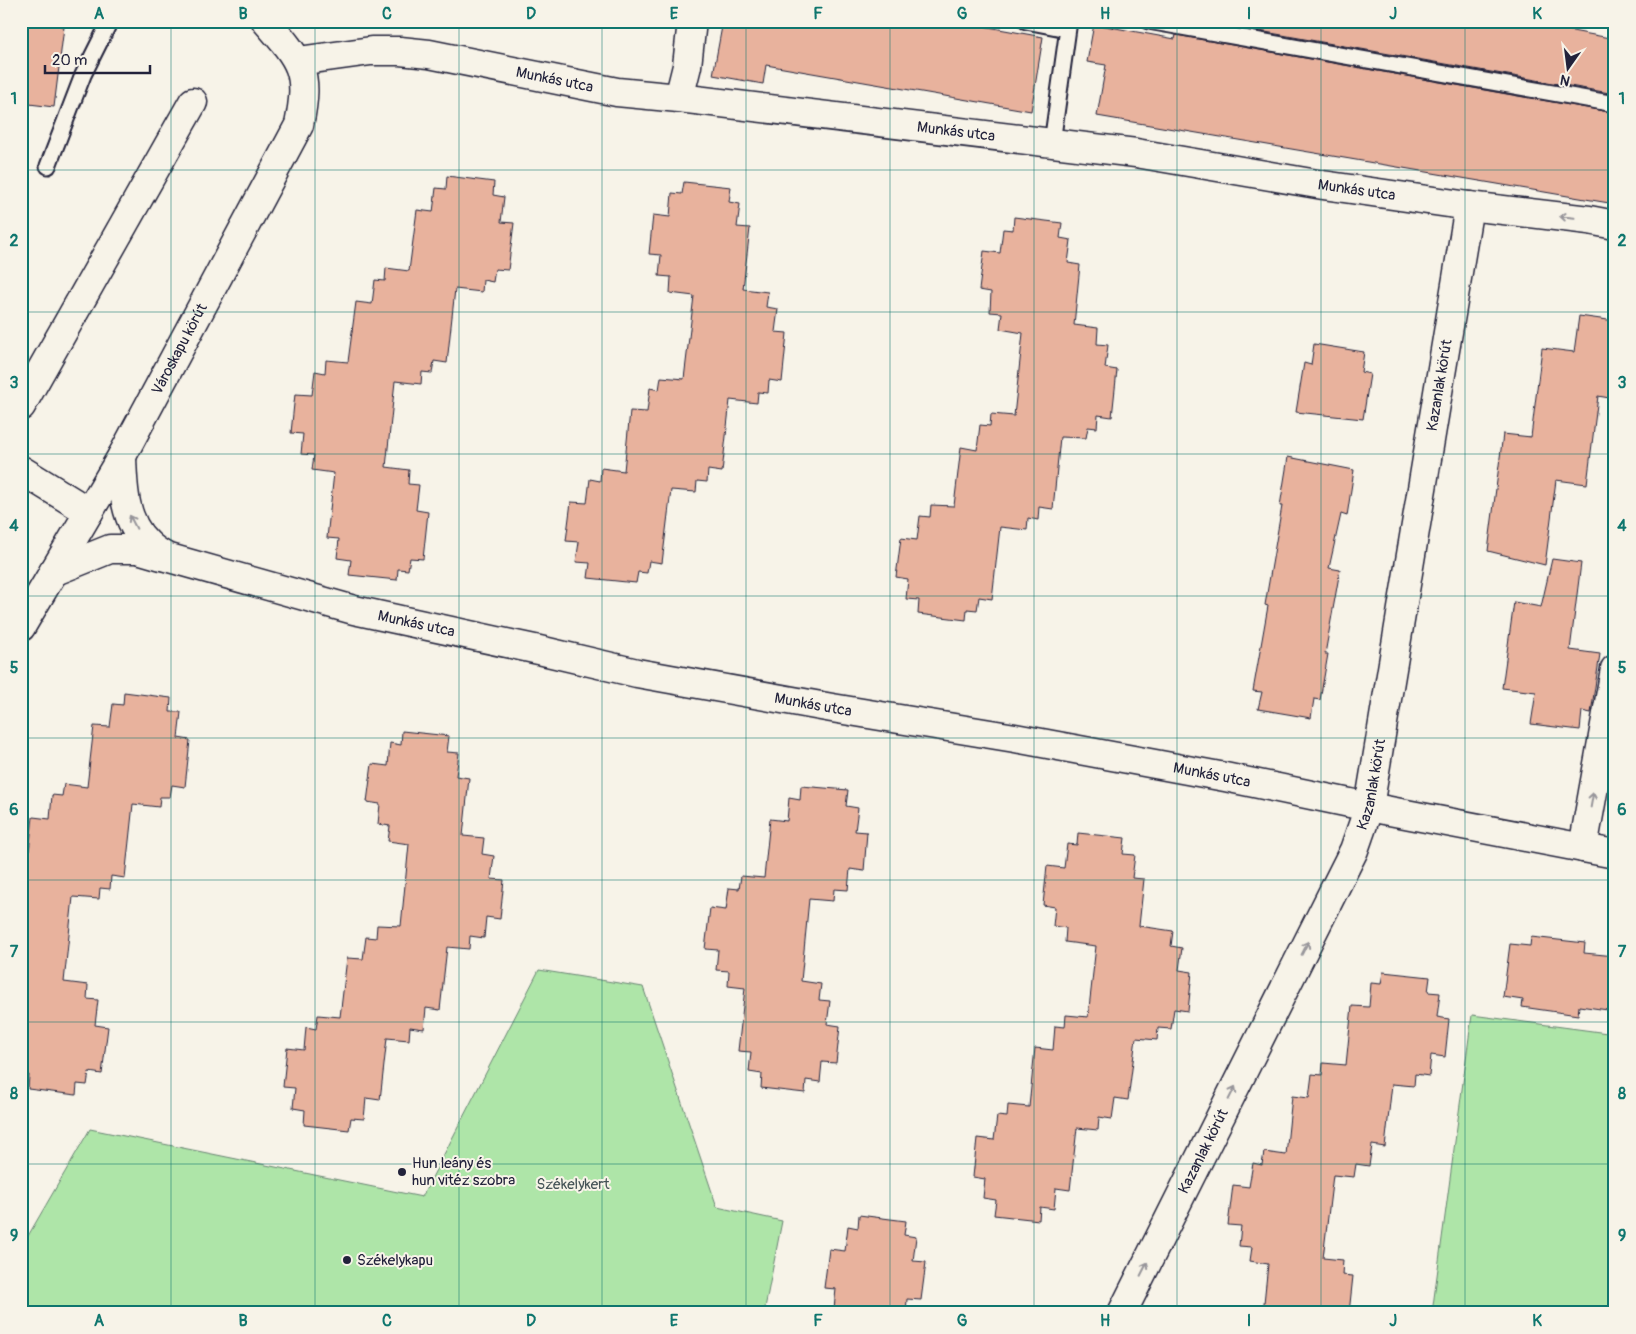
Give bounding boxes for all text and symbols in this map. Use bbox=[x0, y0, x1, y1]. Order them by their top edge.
text: A bbox=[94, 4, 105, 24]
text: B bbox=[238, 4, 248, 24]
text: C bbox=[382, 4, 392, 24]
text: D bbox=[526, 4, 536, 24]
text: E bbox=[670, 4, 679, 24]
text: F bbox=[813, 4, 823, 24]
text: G bbox=[957, 4, 968, 24]
text: H bbox=[1100, 4, 1110, 24]
text: I bbox=[1247, 4, 1251, 24]
text: J bbox=[1389, 4, 1397, 24]
text: K bbox=[1532, 4, 1542, 24]
scale bar bbox=[45, 42, 150, 74]
north arrow bbox=[1544, 42, 1594, 92]
text: 20 m bbox=[52, 51, 87, 70]
street label: Munkás utca bbox=[514, 62, 595, 96]
text: N bbox=[1558, 71, 1572, 90]
text: 1 bbox=[11, 89, 17, 109]
text: 1 bbox=[1619, 89, 1625, 109]
street label: Munkás utca bbox=[916, 117, 996, 145]
street label: Munkás utca bbox=[1317, 175, 1397, 205]
one-way arrow bbox=[1559, 212, 1575, 222]
text: 2 bbox=[10, 231, 19, 251]
text: 2 bbox=[1618, 231, 1627, 251]
street label: Városkapu körút bbox=[147, 299, 212, 398]
street label: Kazanlak körút bbox=[1422, 337, 1456, 432]
text: 3 bbox=[10, 373, 19, 393]
text: 3 bbox=[1618, 373, 1627, 393]
one-way arrow bbox=[128, 515, 137, 530]
text: 4 bbox=[9, 516, 19, 536]
text: 4 bbox=[1617, 516, 1627, 536]
street label: Munkás utca bbox=[376, 606, 457, 641]
text: 5 bbox=[10, 658, 19, 678]
text: 5 bbox=[1618, 658, 1627, 678]
street label: Munkás utca bbox=[773, 688, 853, 721]
street label: Kazanlak körút bbox=[1352, 737, 1390, 833]
street label: Munkás utca bbox=[1172, 758, 1252, 792]
one-way arrow bbox=[1587, 792, 1597, 808]
text: 6 bbox=[9, 800, 19, 820]
text: 6 bbox=[1617, 800, 1627, 820]
one-way arrow bbox=[1300, 940, 1310, 955]
text: 7 bbox=[10, 942, 19, 962]
text: 7 bbox=[1618, 942, 1627, 962]
text: 8 bbox=[10, 1084, 18, 1104]
text: 8 bbox=[1618, 1084, 1626, 1104]
one-way arrow bbox=[1228, 1086, 1237, 1101]
street label: Kazanlak körút bbox=[1174, 1105, 1233, 1197]
place label: Hun leány és hun vitéz szobra bbox=[412, 1154, 515, 1190]
marker: Hun leány és hun vitéz szobra bbox=[396, 1166, 408, 1178]
park label: Székelykert bbox=[536, 1175, 611, 1194]
text: 9 bbox=[10, 1226, 18, 1246]
text: 9 bbox=[1618, 1226, 1626, 1246]
place label: Székelykapu bbox=[357, 1251, 433, 1270]
marker: Székelykapu bbox=[341, 1254, 353, 1266]
one-way arrow bbox=[1140, 1262, 1149, 1277]
text: A bbox=[94, 1311, 105, 1331]
text: B bbox=[238, 1311, 248, 1331]
text: C bbox=[382, 1311, 392, 1331]
text: D bbox=[526, 1311, 536, 1331]
text: E bbox=[670, 1311, 679, 1331]
text: F bbox=[813, 1311, 823, 1331]
text: G bbox=[957, 1311, 968, 1331]
text: H bbox=[1100, 1311, 1110, 1331]
text: I bbox=[1247, 1311, 1251, 1331]
text: J bbox=[1389, 1311, 1397, 1331]
text: K bbox=[1532, 1311, 1542, 1331]

